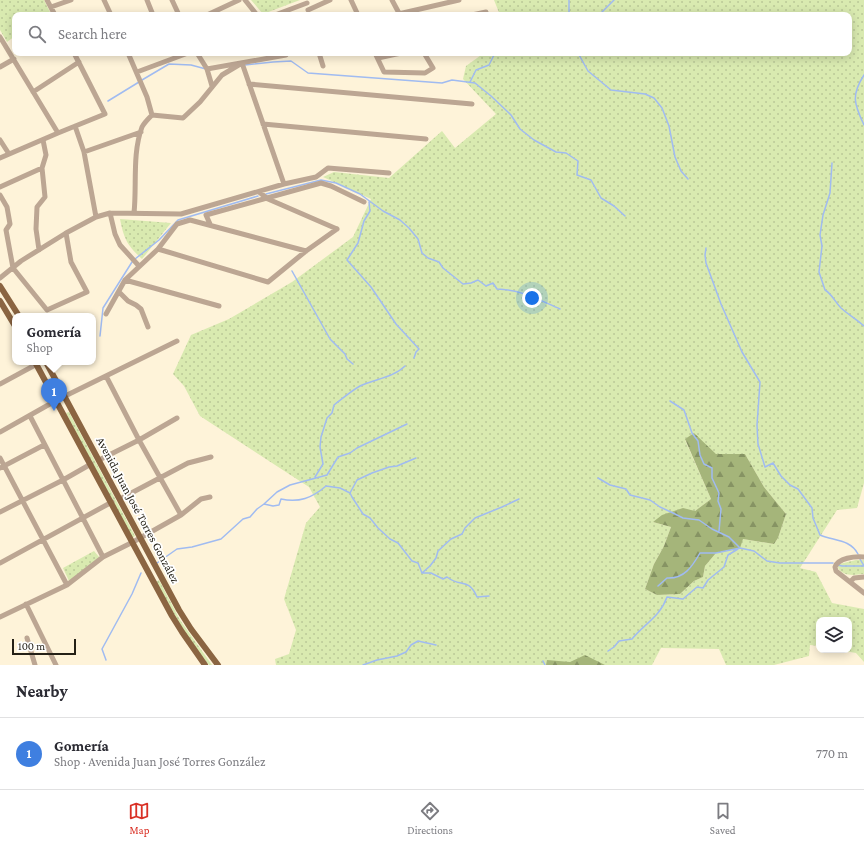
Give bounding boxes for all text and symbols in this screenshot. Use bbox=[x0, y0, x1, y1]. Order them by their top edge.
search box bbox=[12, 12, 852, 56]
icon: search bbox=[26, 23, 48, 45]
text: Search here bbox=[58, 26, 127, 42]
your location bbox=[522, 288, 542, 308]
popup bbox=[12, 313, 96, 365]
text: Gomería bbox=[27, 324, 81, 340]
text: Shop bbox=[27, 340, 53, 355]
pin: 1 bbox=[41, 378, 67, 411]
street label: Avenida Juan José Torres González bbox=[93, 434, 183, 586]
map controls bbox=[816, 617, 852, 653]
button: layers bbox=[816, 617, 852, 653]
scale bar bbox=[12, 637, 76, 656]
text: 100 m bbox=[18, 640, 45, 652]
text: Nearby bbox=[16, 682, 68, 701]
text: Gomería bbox=[54, 738, 109, 754]
text: 1 bbox=[27, 746, 31, 761]
text: 770 m bbox=[816, 746, 848, 761]
text: Shop · Avenida Juan José Torres González bbox=[54, 754, 266, 769]
tab: Map bbox=[128, 800, 150, 836]
tab: Directions bbox=[407, 800, 453, 836]
tab: Saved bbox=[710, 800, 736, 836]

